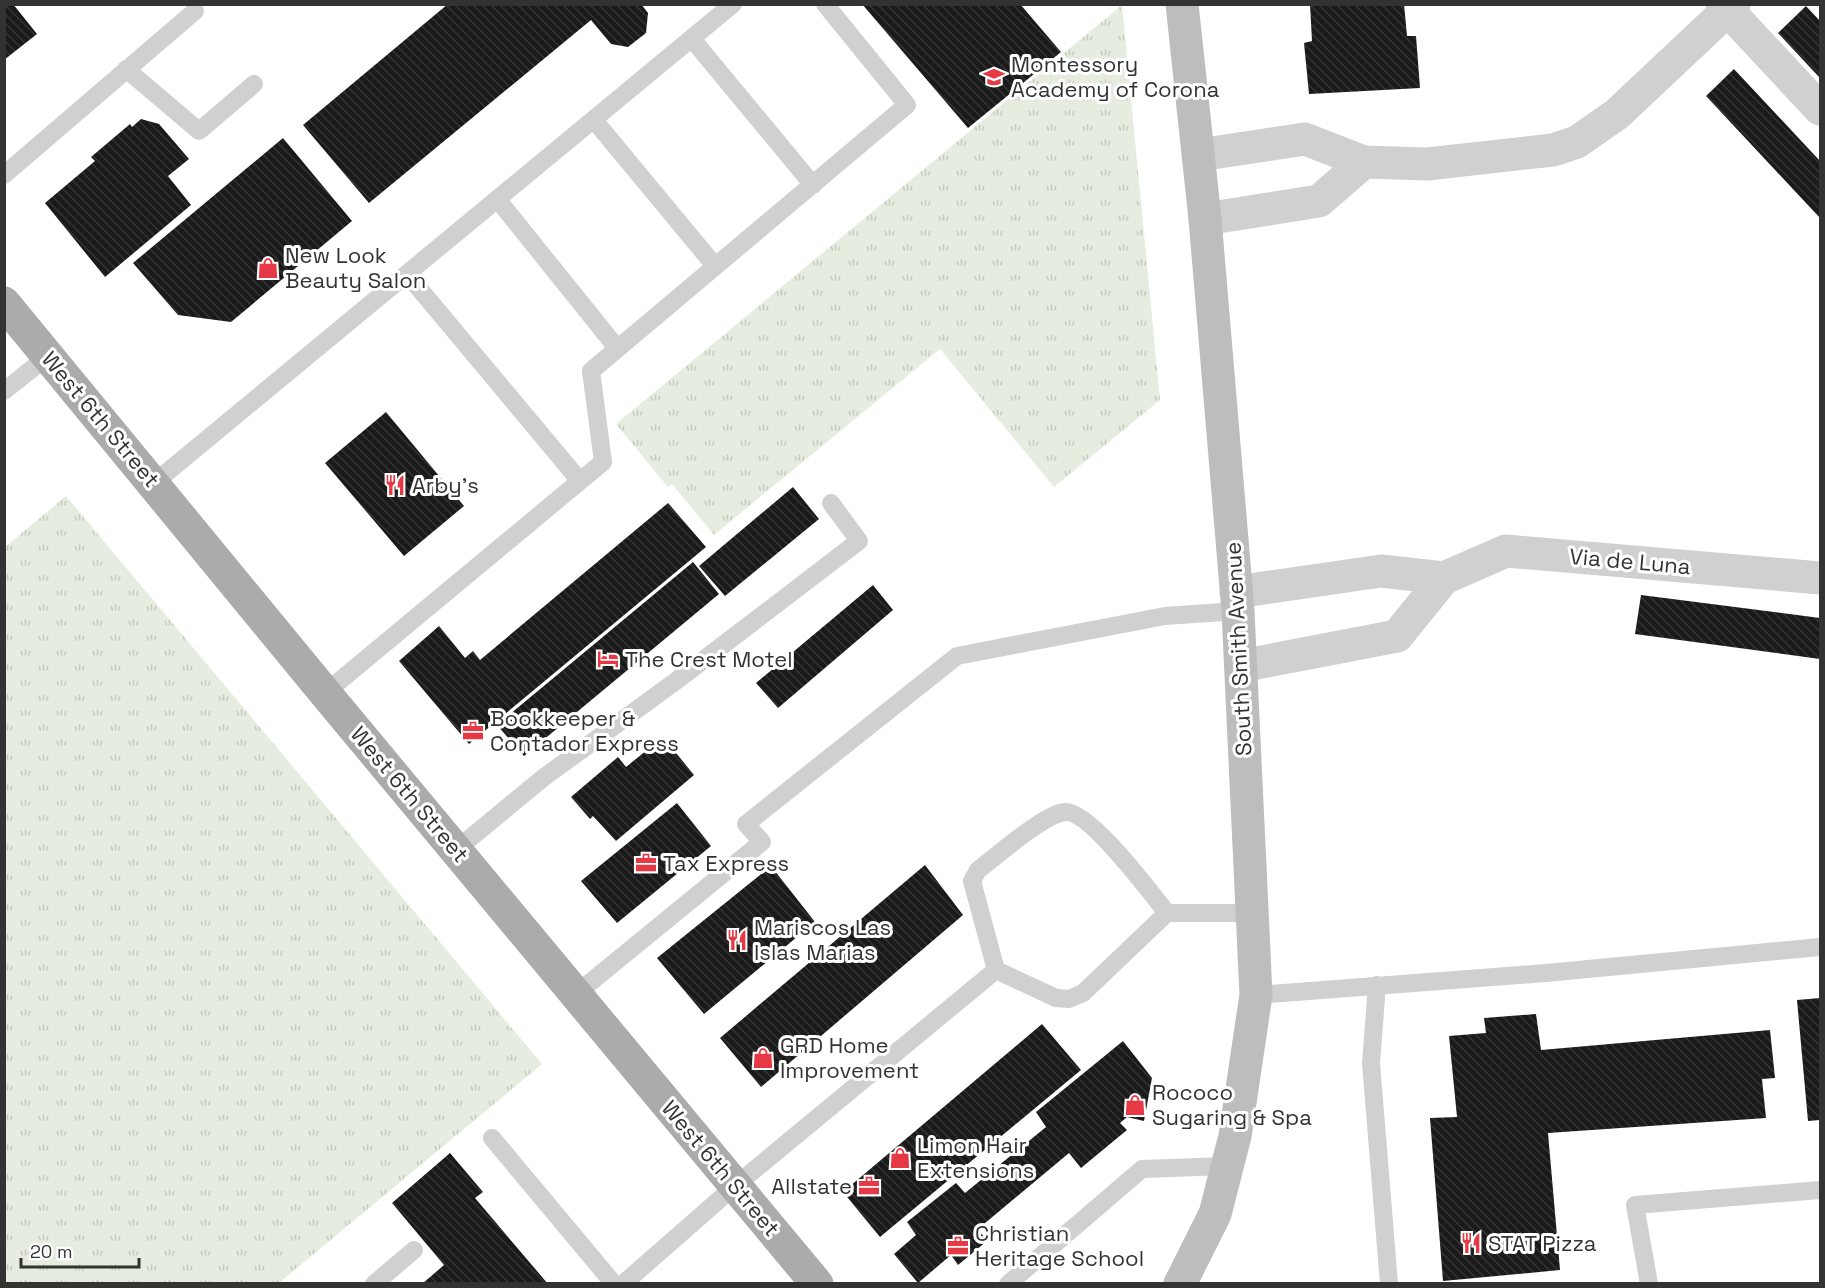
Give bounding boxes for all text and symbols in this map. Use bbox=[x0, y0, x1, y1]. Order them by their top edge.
place label: Montessory Academy of Corona bbox=[1011, 50, 1220, 103]
school or university icon: Montessory Academy of Corona bbox=[982, 65, 1006, 89]
place label: New Look Beauty Salon bbox=[285, 241, 426, 294]
shop icon: New Look Beauty Salon bbox=[256, 256, 280, 280]
street label: West 6th Street bbox=[36, 345, 166, 493]
place label: Arby's bbox=[412, 471, 479, 499]
restaurant icon: Arby's bbox=[383, 473, 407, 497]
street label: South Smith Avenue bbox=[1218, 541, 1258, 757]
street label: Via de Luna bbox=[1568, 542, 1692, 580]
place label: The Crest Motel bbox=[625, 645, 793, 673]
hotel icon: The Crest Motel bbox=[596, 647, 620, 671]
place label: Bookkeeper & Contador Express bbox=[490, 704, 679, 757]
office icon: Bookkeeper & Contador Express bbox=[461, 719, 485, 743]
street label: West 6th Street bbox=[345, 720, 475, 868]
place label: Tax Express bbox=[663, 849, 789, 877]
office icon: Tax Express bbox=[634, 851, 658, 875]
place label: Mariscos Las Islas Marias bbox=[754, 913, 891, 966]
restaurant icon: Mariscos Las Islas Marias bbox=[725, 928, 749, 952]
place label: GRD Home Improvement bbox=[780, 1031, 919, 1084]
shop icon: GRD Home Improvement bbox=[751, 1046, 775, 1070]
place label: Rococo Sugaring & Spa bbox=[1152, 1078, 1312, 1131]
shop icon: Rococo Sugaring & Spa bbox=[1123, 1093, 1147, 1117]
street label: West 6th Street bbox=[656, 1094, 786, 1242]
place label: Limon Hair Extensions bbox=[917, 1131, 1034, 1184]
shop icon: Limon Hair Extensions bbox=[888, 1146, 912, 1170]
place label: Allstate bbox=[771, 1172, 852, 1200]
office icon: Allstate bbox=[857, 1174, 881, 1198]
place label: Christian Heritage School bbox=[975, 1219, 1144, 1272]
place label: STAT Pizza bbox=[1488, 1229, 1597, 1257]
scale bar bbox=[21, 1231, 140, 1269]
restaurant icon: STAT Pizza bbox=[1459, 1231, 1483, 1255]
office icon: Christian Heritage School bbox=[946, 1234, 970, 1258]
text: 20 m bbox=[30, 1240, 73, 1263]

